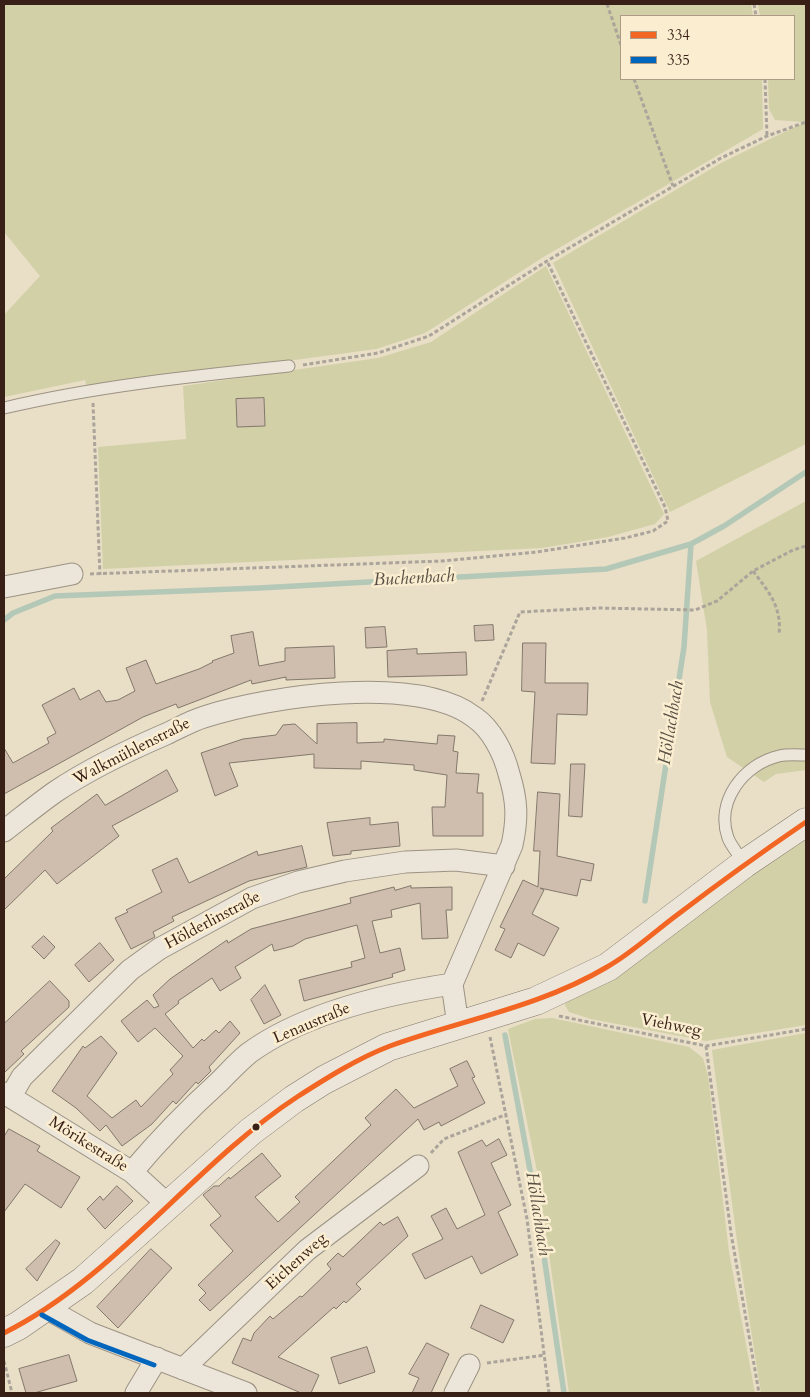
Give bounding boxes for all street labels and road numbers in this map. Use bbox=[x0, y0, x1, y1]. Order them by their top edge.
street label: Walkmühlenstraße bbox=[70, 714, 194, 790]
street label: Hölderlinstraße bbox=[162, 888, 264, 954]
street label: Lenaustraße bbox=[271, 999, 353, 1049]
street label: Viehweg bbox=[639, 1011, 703, 1041]
street label: Mörikestraße bbox=[45, 1113, 131, 1177]
street label: Eichenweg bbox=[262, 1229, 332, 1295]

